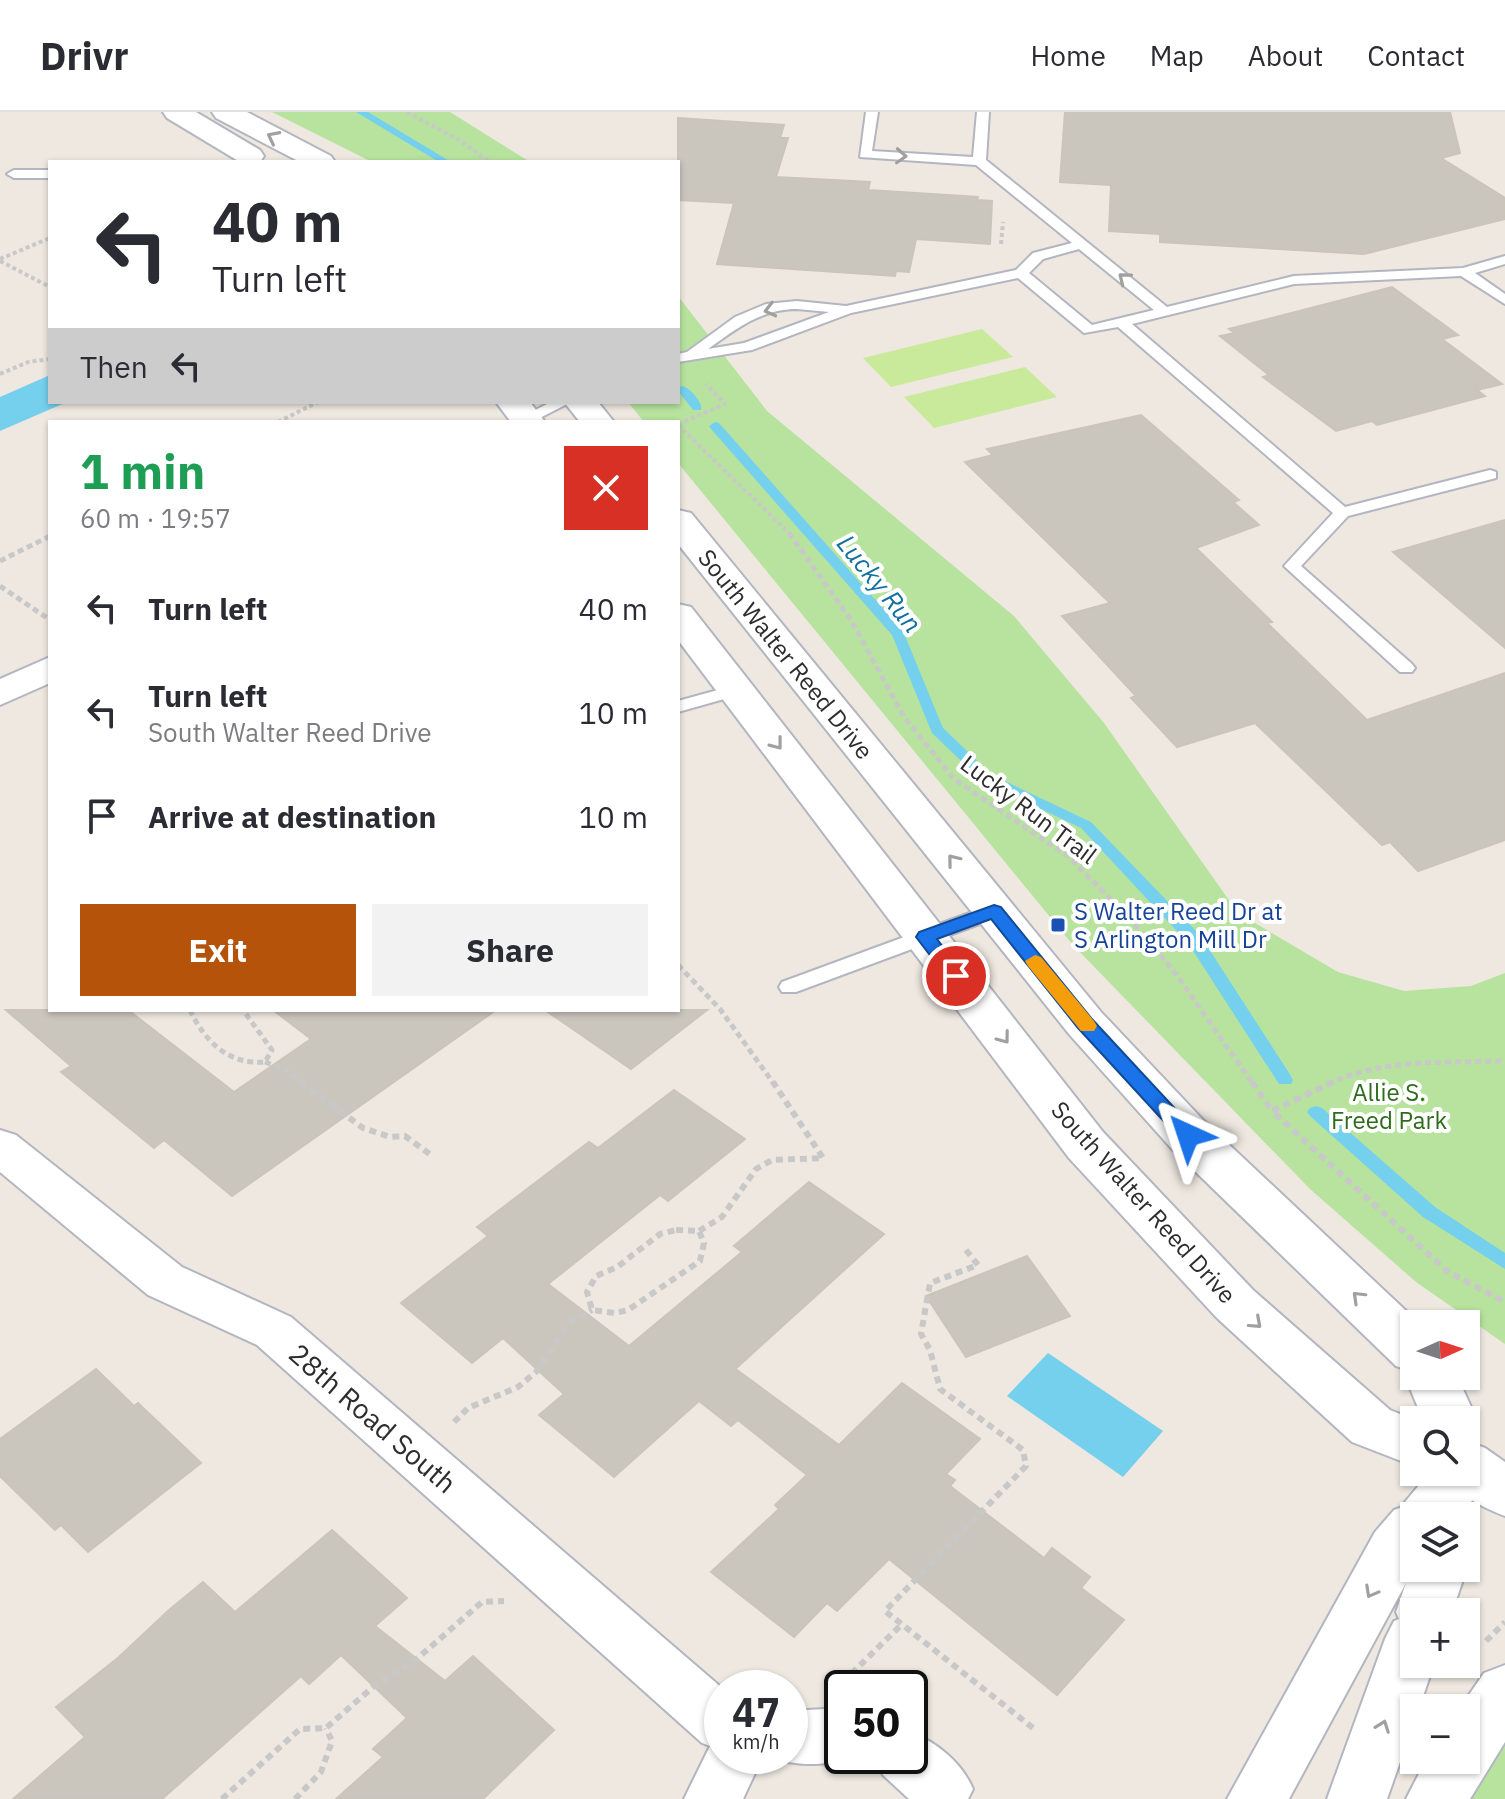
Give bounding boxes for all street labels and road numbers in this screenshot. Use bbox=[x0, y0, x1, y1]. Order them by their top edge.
street label: South Walter Reed Drive bbox=[691, 542, 881, 766]
street label: Lucky Run Trail bbox=[954, 747, 1104, 871]
street label: South Walter Reed Drive bbox=[1045, 1094, 1243, 1310]
street label: 28th Road South bbox=[281, 1335, 465, 1501]

